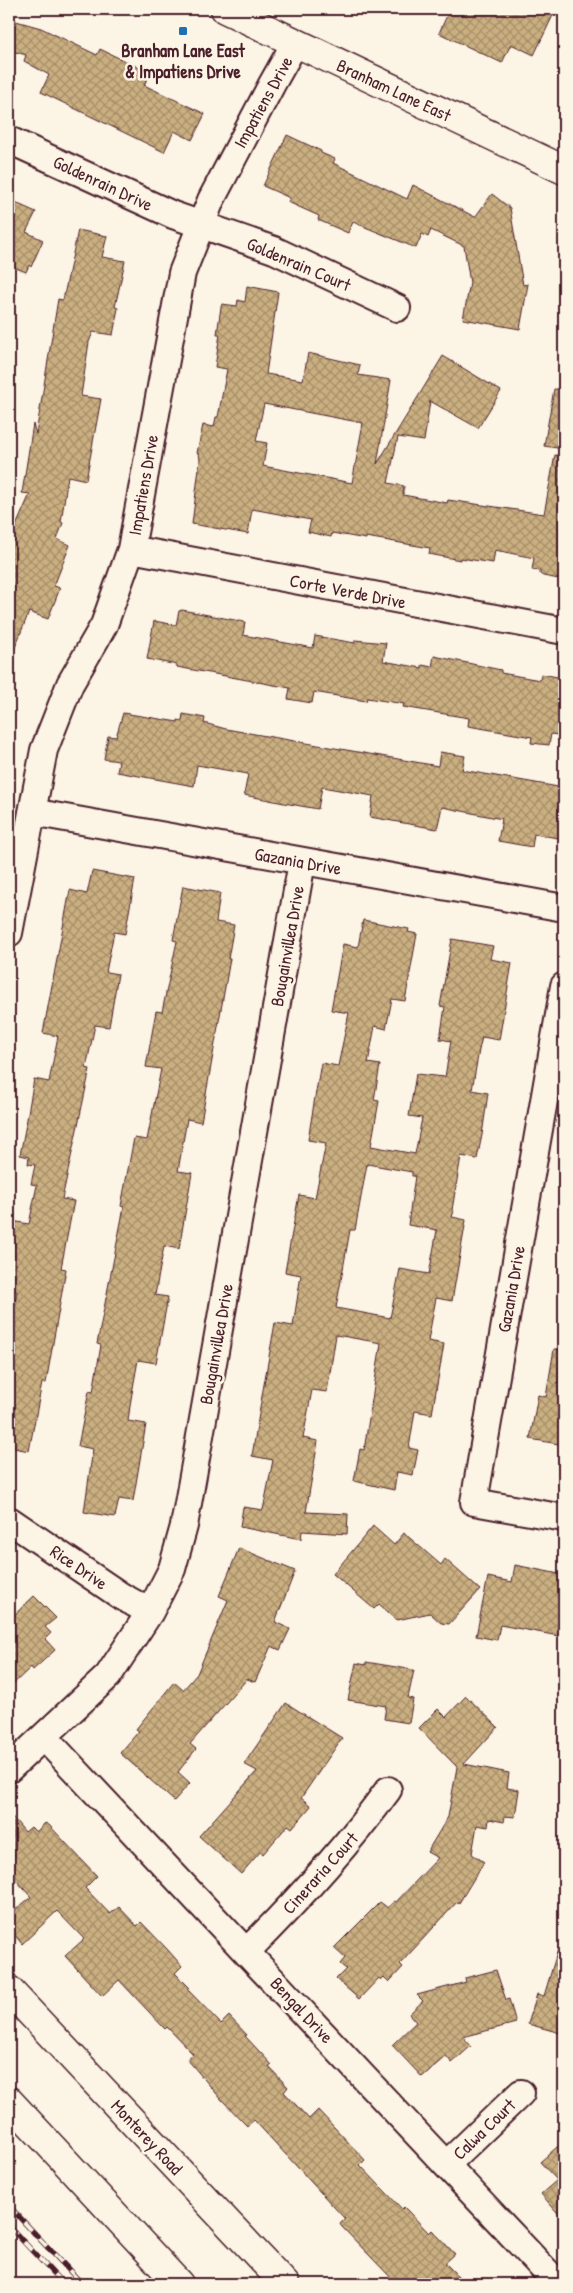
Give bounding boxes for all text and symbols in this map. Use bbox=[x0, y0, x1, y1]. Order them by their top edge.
marker: Branham Lane East & Impatiens Drive bbox=[177, 25, 189, 37]
place label: Branham Lane East & Impatiens Drive bbox=[121, 38, 246, 85]
street label: Impatiens Drive bbox=[227, 51, 299, 153]
street label: Branham Lane East bbox=[333, 53, 456, 128]
street label: Goldenrain Drive bbox=[49, 149, 157, 217]
street label: Goldenrain Court bbox=[243, 231, 356, 297]
street label: Impatiens Drive bbox=[122, 433, 164, 537]
street label: Corte Verde Drive bbox=[288, 567, 408, 615]
street label: Gazania Drive bbox=[253, 841, 343, 881]
street label: Bougainvillea Drive bbox=[264, 884, 310, 1008]
street label: Gazania Drive bbox=[491, 1244, 531, 1334]
street label: Bougainvillea Drive bbox=[193, 1282, 239, 1406]
street label: Rice Drive bbox=[45, 1539, 113, 1595]
street label: Cineraria Court bbox=[276, 1826, 364, 1920]
street label: Bengal Drive bbox=[265, 1971, 339, 2049]
street label: Calwa Court bbox=[447, 2092, 522, 2165]
street label: Monterey Road bbox=[106, 2094, 188, 2180]

